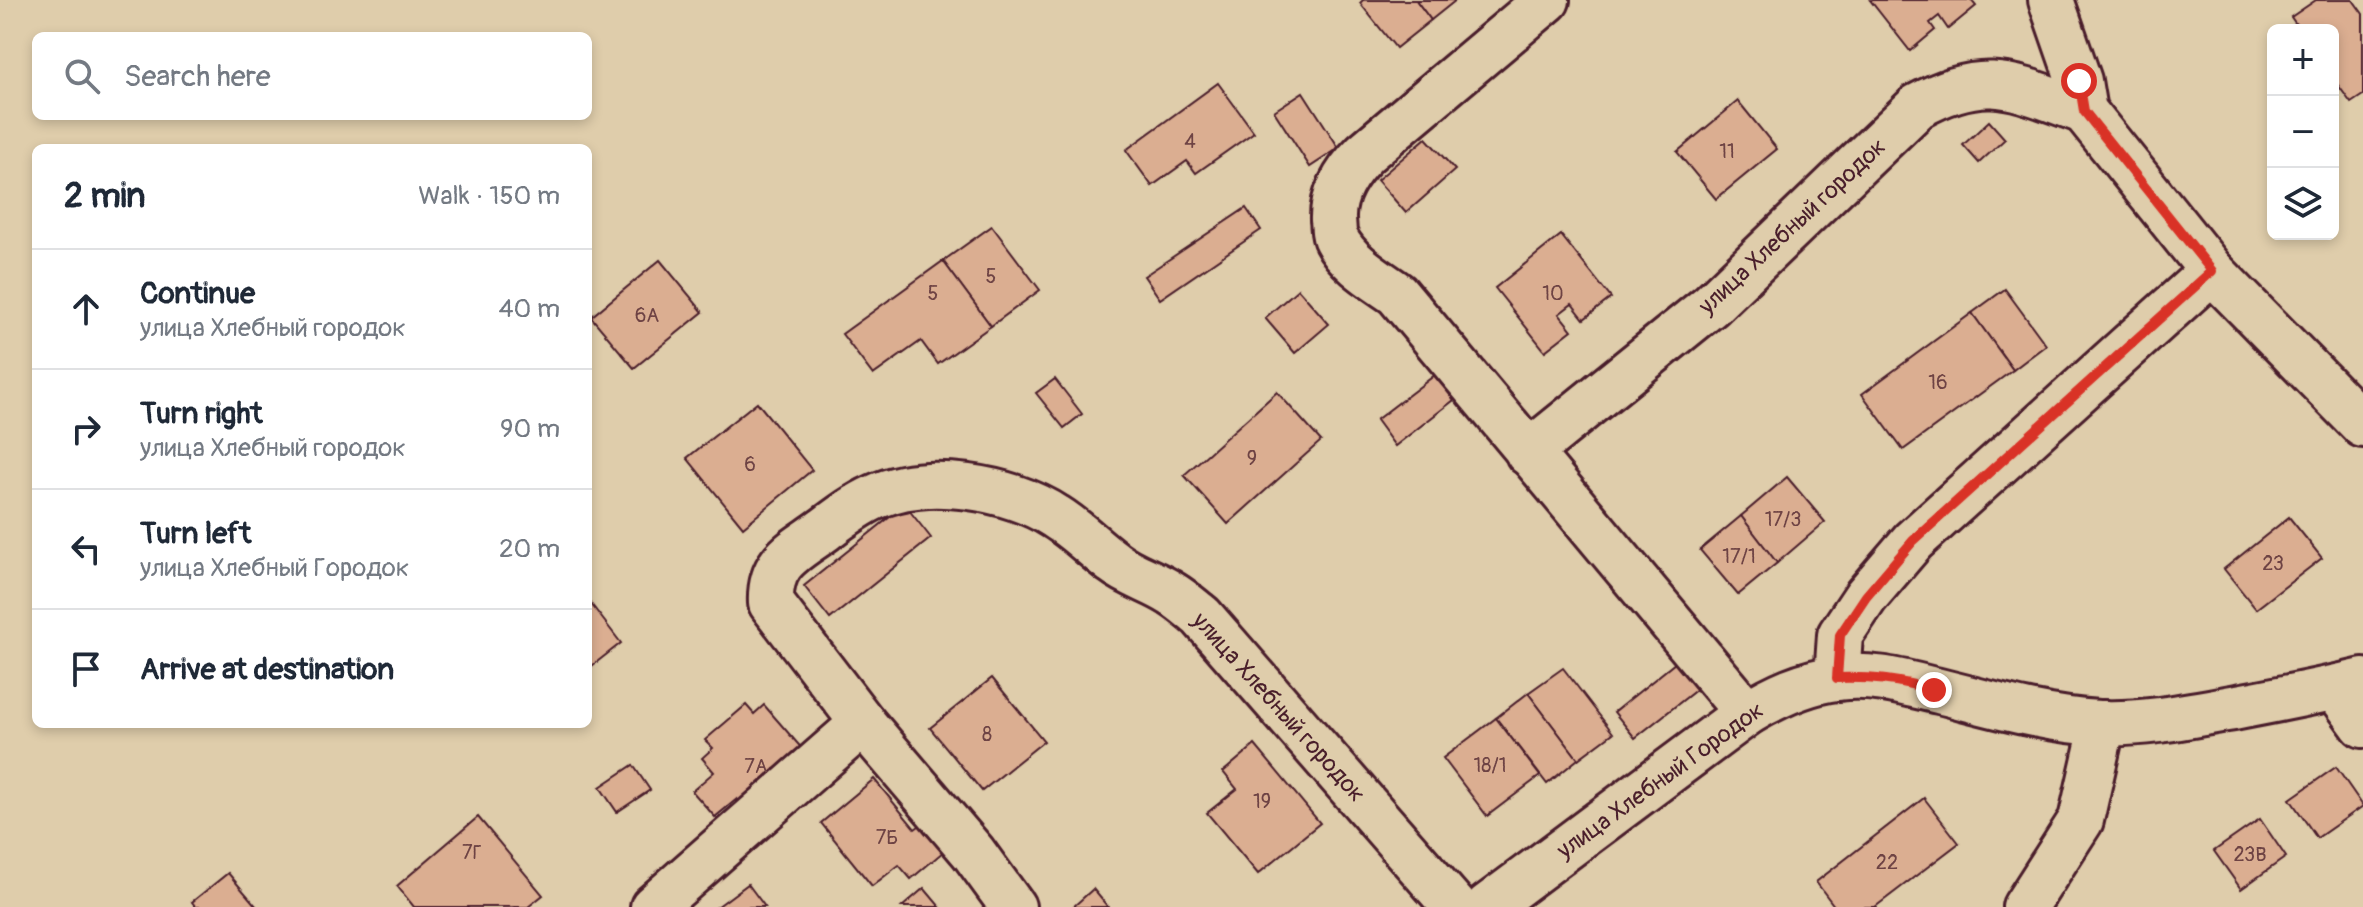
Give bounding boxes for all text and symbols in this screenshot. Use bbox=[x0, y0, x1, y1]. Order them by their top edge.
map controls bbox=[2267, 24, 2339, 240]
button: + bbox=[2267, 24, 2339, 96]
search box bbox=[32, 32, 592, 120]
icon: search bbox=[60, 54, 104, 98]
text: Search here bbox=[124, 58, 271, 95]
route start bbox=[2061, 63, 2097, 99]
button: − bbox=[2267, 96, 2339, 168]
house number: 4 bbox=[1184, 129, 1196, 154]
street label: улица Хлебный городок bbox=[1692, 132, 1892, 321]
house number: 11 bbox=[1719, 139, 1735, 164]
button: layers bbox=[2267, 168, 2339, 240]
text: 2 min bbox=[64, 175, 146, 218]
text: Walk · 150 m bbox=[418, 180, 560, 212]
house number: 5 bbox=[986, 264, 996, 289]
text: Continue bbox=[140, 275, 255, 312]
house number: 5 bbox=[928, 281, 938, 306]
house number: 10 bbox=[1542, 281, 1564, 306]
icon: ahead bbox=[64, 287, 108, 331]
text: 40 m bbox=[498, 293, 560, 325]
house number: 6А bbox=[635, 303, 659, 328]
text: улица Хлебный городок bbox=[140, 312, 406, 344]
house number: 16 bbox=[1928, 370, 1948, 395]
text: Turn right bbox=[140, 395, 263, 432]
icon: right bbox=[64, 407, 108, 451]
text: 90 m bbox=[500, 413, 560, 445]
text: улица Хлебный городок bbox=[140, 432, 406, 464]
house number: 9 bbox=[1247, 446, 1257, 471]
house number: 6 bbox=[744, 452, 756, 477]
house number: 17/3 bbox=[1765, 507, 1801, 532]
text: Turn left bbox=[140, 515, 251, 552]
icon: left bbox=[64, 527, 108, 571]
text: 20 m bbox=[499, 533, 560, 565]
house number: 17/1 bbox=[1722, 544, 1756, 569]
house number: 23 bbox=[2262, 551, 2284, 576]
text: улица Хлебный Городок bbox=[140, 552, 409, 584]
street label: улица Хлебный городок bbox=[1185, 606, 1371, 808]
icon: arrive bbox=[64, 647, 108, 691]
text: Arrive at destination bbox=[140, 651, 394, 688]
route end bbox=[1916, 672, 1952, 708]
street label: улица Хлебный Городок bbox=[1550, 696, 1769, 866]
house number: 8 bbox=[982, 722, 992, 747]
house number: 18/1 bbox=[1474, 753, 1506, 778]
house number: 7А bbox=[744, 754, 768, 779]
house number: 19 bbox=[1253, 789, 1271, 814]
house number: 7Б bbox=[876, 825, 898, 850]
house number: 7Г bbox=[462, 840, 482, 865]
house number: 23В bbox=[2233, 842, 2267, 867]
house number: 22 bbox=[1876, 850, 1898, 875]

